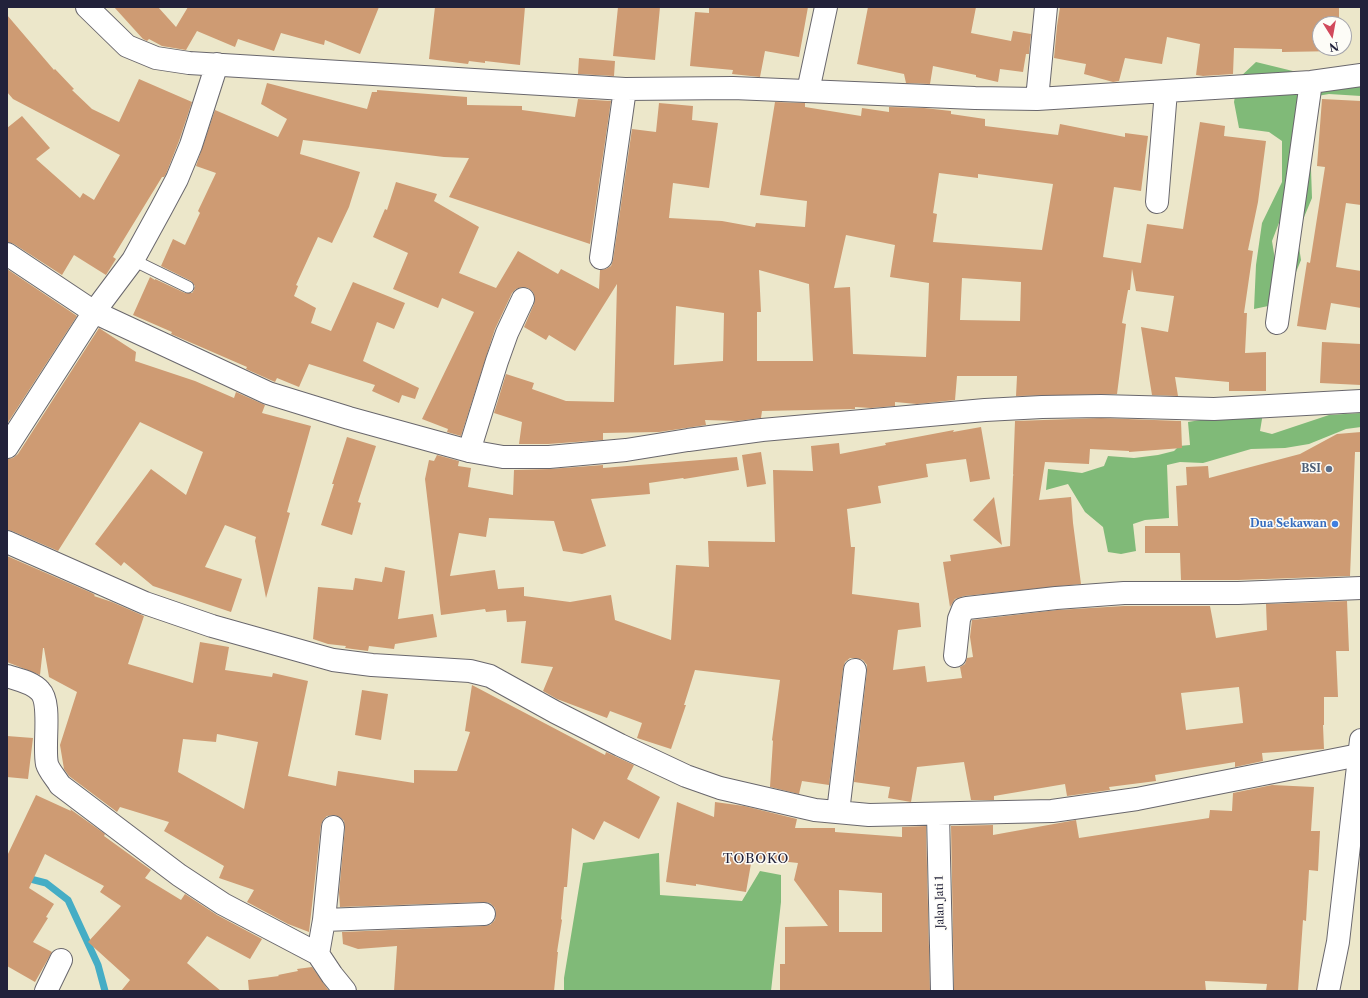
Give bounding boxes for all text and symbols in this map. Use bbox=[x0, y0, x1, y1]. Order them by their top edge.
north arrow bbox=[1312, 16, 1352, 56]
text: N bbox=[1328, 39, 1340, 55]
place label: BSI bbox=[1301, 462, 1321, 476]
marker: BSI bbox=[1324, 464, 1334, 474]
place label: Dua Sekawan bbox=[1250, 517, 1327, 531]
marker: Dua Sekawan bbox=[1330, 519, 1340, 529]
district label: TOBOKO bbox=[723, 851, 789, 867]
street label: Jalan Jati 1 bbox=[933, 875, 947, 929]

